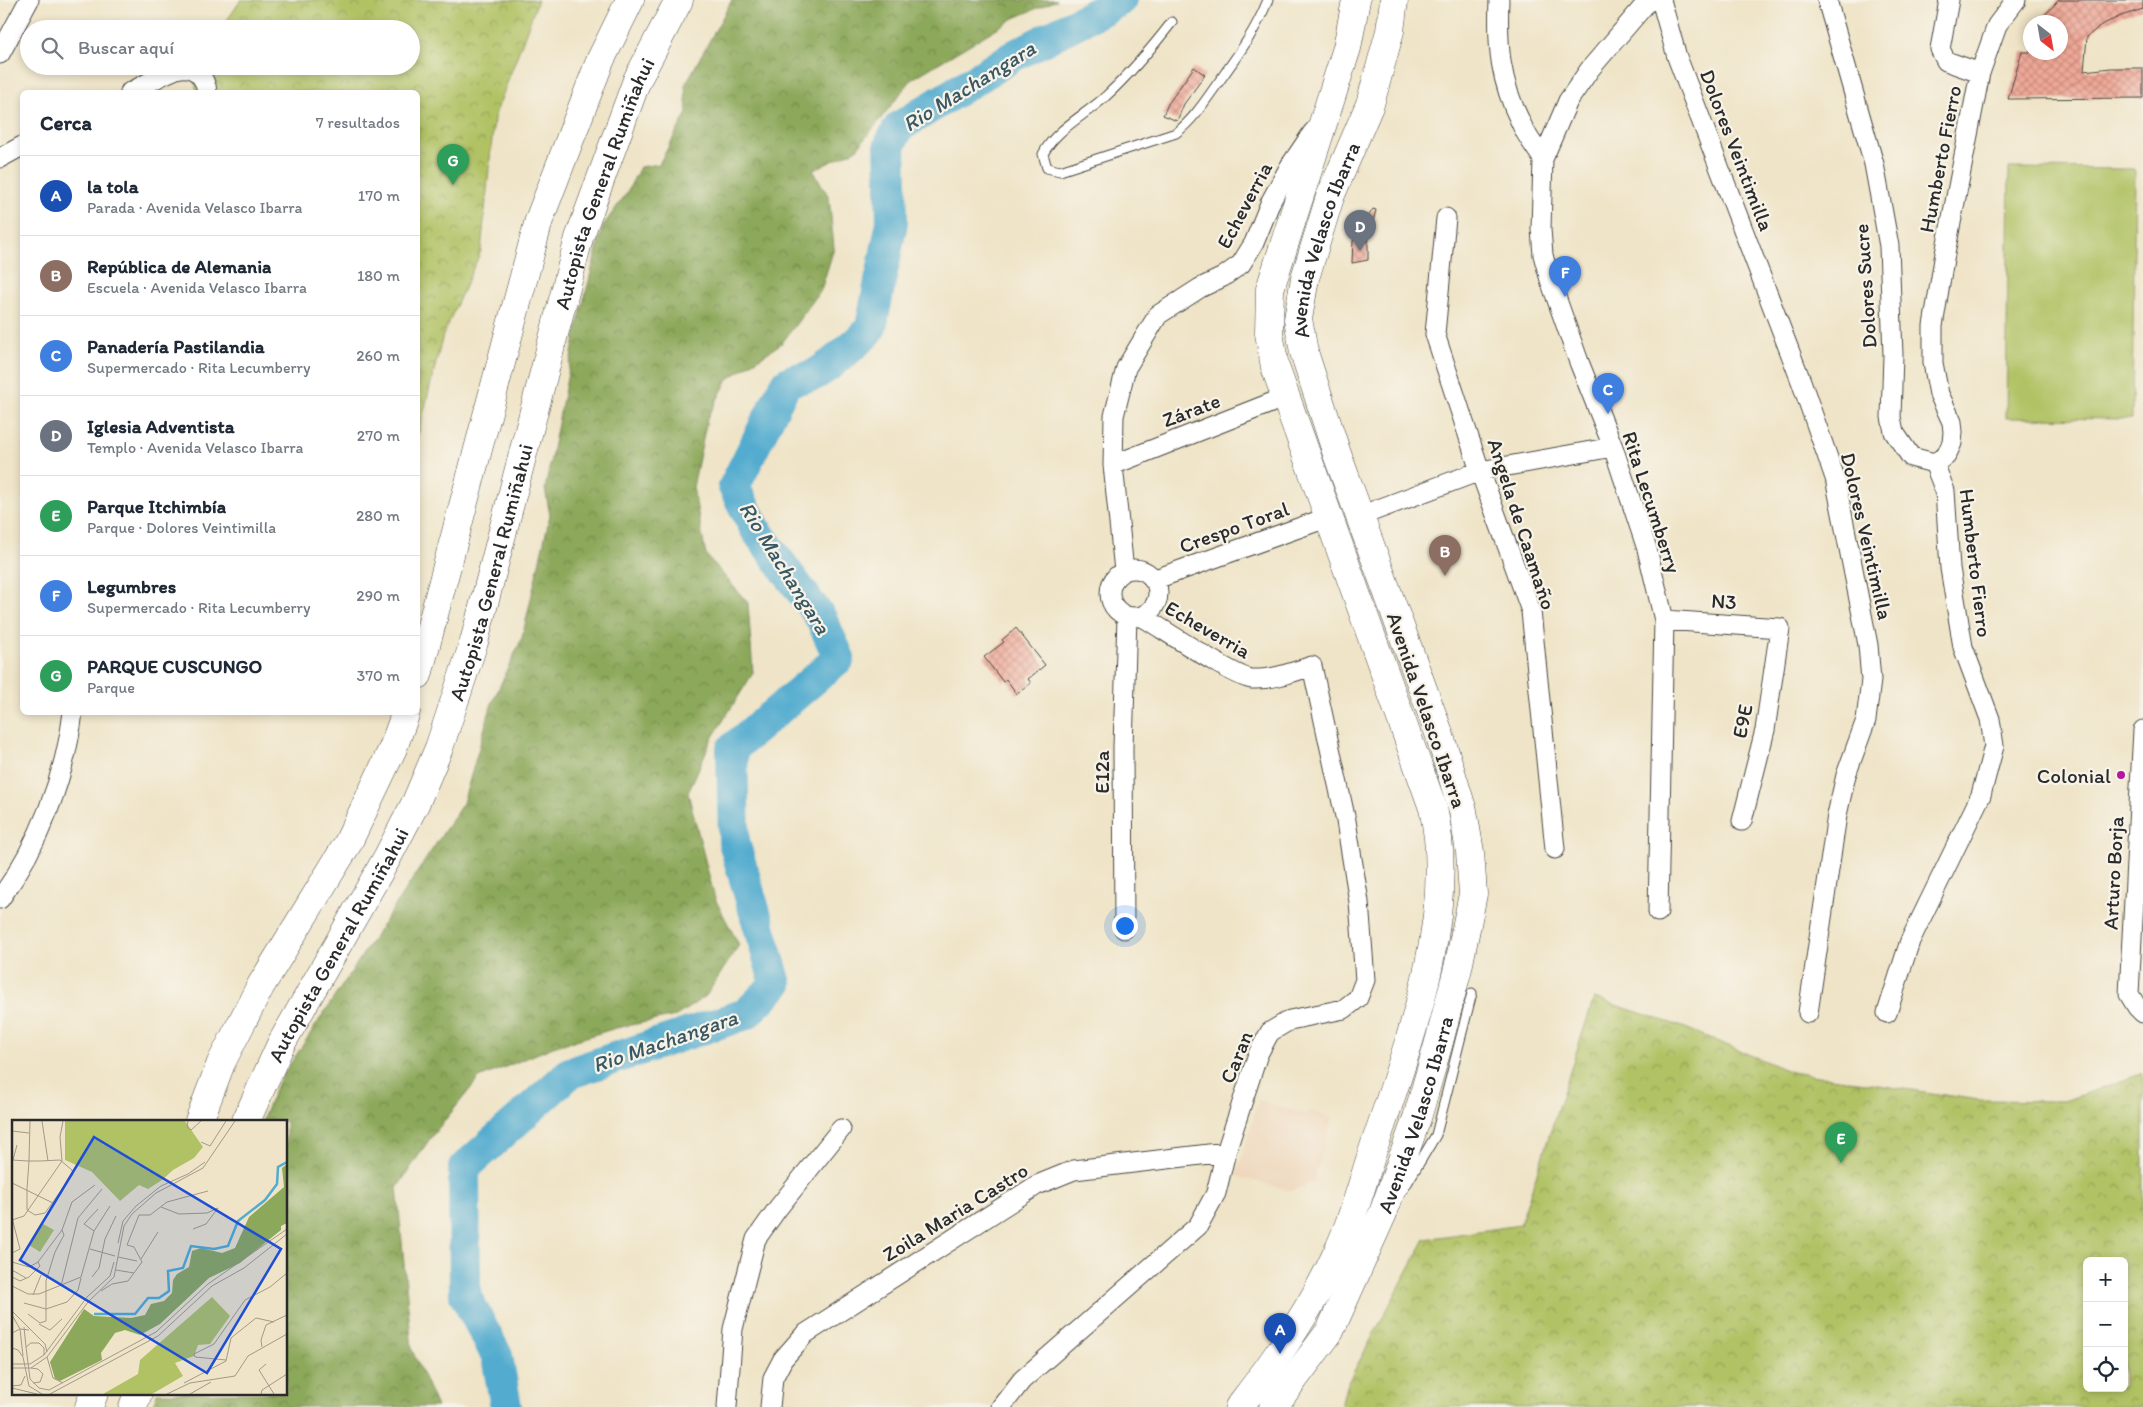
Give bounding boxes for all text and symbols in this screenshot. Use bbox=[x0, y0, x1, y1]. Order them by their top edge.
north arrow bbox=[2023, 15, 2068, 60]
search box bbox=[20, 20, 420, 75]
icon: search bbox=[38, 34, 66, 62]
water label: Rio Machangara bbox=[898, 34, 1041, 138]
text: Buscar aquí bbox=[78, 36, 174, 59]
street label: Autopista General Rumiñahui bbox=[549, 53, 659, 312]
street label: Dolores Veintimilla bbox=[1695, 66, 1779, 234]
street label: Humberto Fierro bbox=[1913, 83, 1967, 235]
text: Cerca bbox=[40, 110, 92, 135]
text: 7 resultados bbox=[316, 113, 400, 132]
street label: Avenida Velasco Ibarra bbox=[1285, 138, 1365, 341]
pin: G bbox=[437, 144, 469, 185]
street label: Echeverria bbox=[1211, 157, 1277, 253]
text: la tola bbox=[87, 175, 139, 198]
text: A bbox=[51, 186, 61, 205]
text: 170 m bbox=[358, 186, 400, 205]
text: Parada · Avenida Velasco Ibarra bbox=[87, 198, 302, 217]
pin: D bbox=[1344, 210, 1376, 251]
street label: Dolores Sucre bbox=[1848, 223, 1882, 349]
text: República de Alemania bbox=[87, 255, 271, 278]
pin: F bbox=[1549, 256, 1581, 297]
text: B bbox=[51, 266, 61, 285]
text: 180 m bbox=[357, 266, 400, 285]
text: Escuela · Avenida Velasco Ibarra bbox=[87, 278, 307, 297]
text: Panadería Pastilandia bbox=[87, 335, 265, 358]
text: C bbox=[51, 346, 61, 365]
text: 260 m bbox=[356, 346, 400, 365]
text: Supermercado · Rita Lecumberry bbox=[87, 358, 310, 377]
pin: C bbox=[1592, 373, 1624, 414]
street label: Zárate bbox=[1159, 388, 1224, 432]
text: Iglesia Adventista bbox=[87, 415, 235, 438]
text: D bbox=[51, 426, 61, 445]
text: 270 m bbox=[357, 426, 400, 445]
street label: Rita Lecumberry bbox=[1617, 428, 1687, 576]
street label: Angela de Caamaño bbox=[1483, 435, 1561, 613]
text: Templo · Avenida Velasco Ibarra bbox=[87, 438, 303, 457]
street label: Autopista General Rumiñahui bbox=[443, 441, 538, 704]
street label: Dolores Veintimilla bbox=[1836, 450, 1898, 622]
street label: Humberto Fierro bbox=[1954, 487, 1998, 639]
text: Parque Itchimbía bbox=[87, 495, 226, 518]
street label: Crespo Toral bbox=[1176, 496, 1292, 558]
water label: Rio Machangara bbox=[733, 497, 837, 640]
text: E bbox=[52, 506, 60, 525]
text: 280 m bbox=[356, 506, 400, 525]
text: Parque · Dolores Veintimilla bbox=[87, 518, 276, 537]
pin: B bbox=[1429, 535, 1461, 576]
text: Legumbres bbox=[87, 575, 176, 598]
text: F bbox=[52, 586, 60, 605]
text: 290 m bbox=[356, 586, 400, 605]
street label: N3 bbox=[1710, 588, 1738, 614]
street label: Echeverria bbox=[1161, 595, 1255, 663]
text: Supermercado · Rita Lecumberry bbox=[87, 598, 310, 617]
street label: Avenida Velasco Ibarra bbox=[1382, 609, 1472, 811]
text: PARQUE CUSCUNGO bbox=[87, 655, 262, 678]
text: G bbox=[50, 666, 62, 685]
text: 370 m bbox=[356, 666, 400, 685]
text: Parque bbox=[87, 678, 135, 697]
street label: E9E bbox=[1726, 702, 1758, 740]
street label: E12a bbox=[1089, 750, 1114, 794]
place label: Colonial bbox=[2037, 763, 2111, 788]
marker: Colonial bbox=[2115, 769, 2127, 781]
street label: Arturo Borja bbox=[2098, 816, 2128, 930]
street label: Autopista General Rumiñahui bbox=[262, 823, 413, 1066]
your location bbox=[1112, 913, 1138, 939]
water label: Rio Machangara bbox=[589, 1003, 742, 1078]
street label: Avenida Velasco Ibarra bbox=[1372, 1013, 1458, 1216]
street label: Caran bbox=[1214, 1027, 1258, 1087]
inset map bbox=[12, 1120, 288, 1394]
pin: E bbox=[1825, 1122, 1857, 1163]
street label: Zoila Maria Castro bbox=[878, 1157, 1032, 1267]
map controls bbox=[2083, 1257, 2128, 1392]
button: + bbox=[2083, 1257, 2128, 1302]
button: − bbox=[2083, 1302, 2128, 1347]
pin: A bbox=[1264, 1313, 1296, 1354]
button: locate bbox=[2083, 1347, 2128, 1392]

